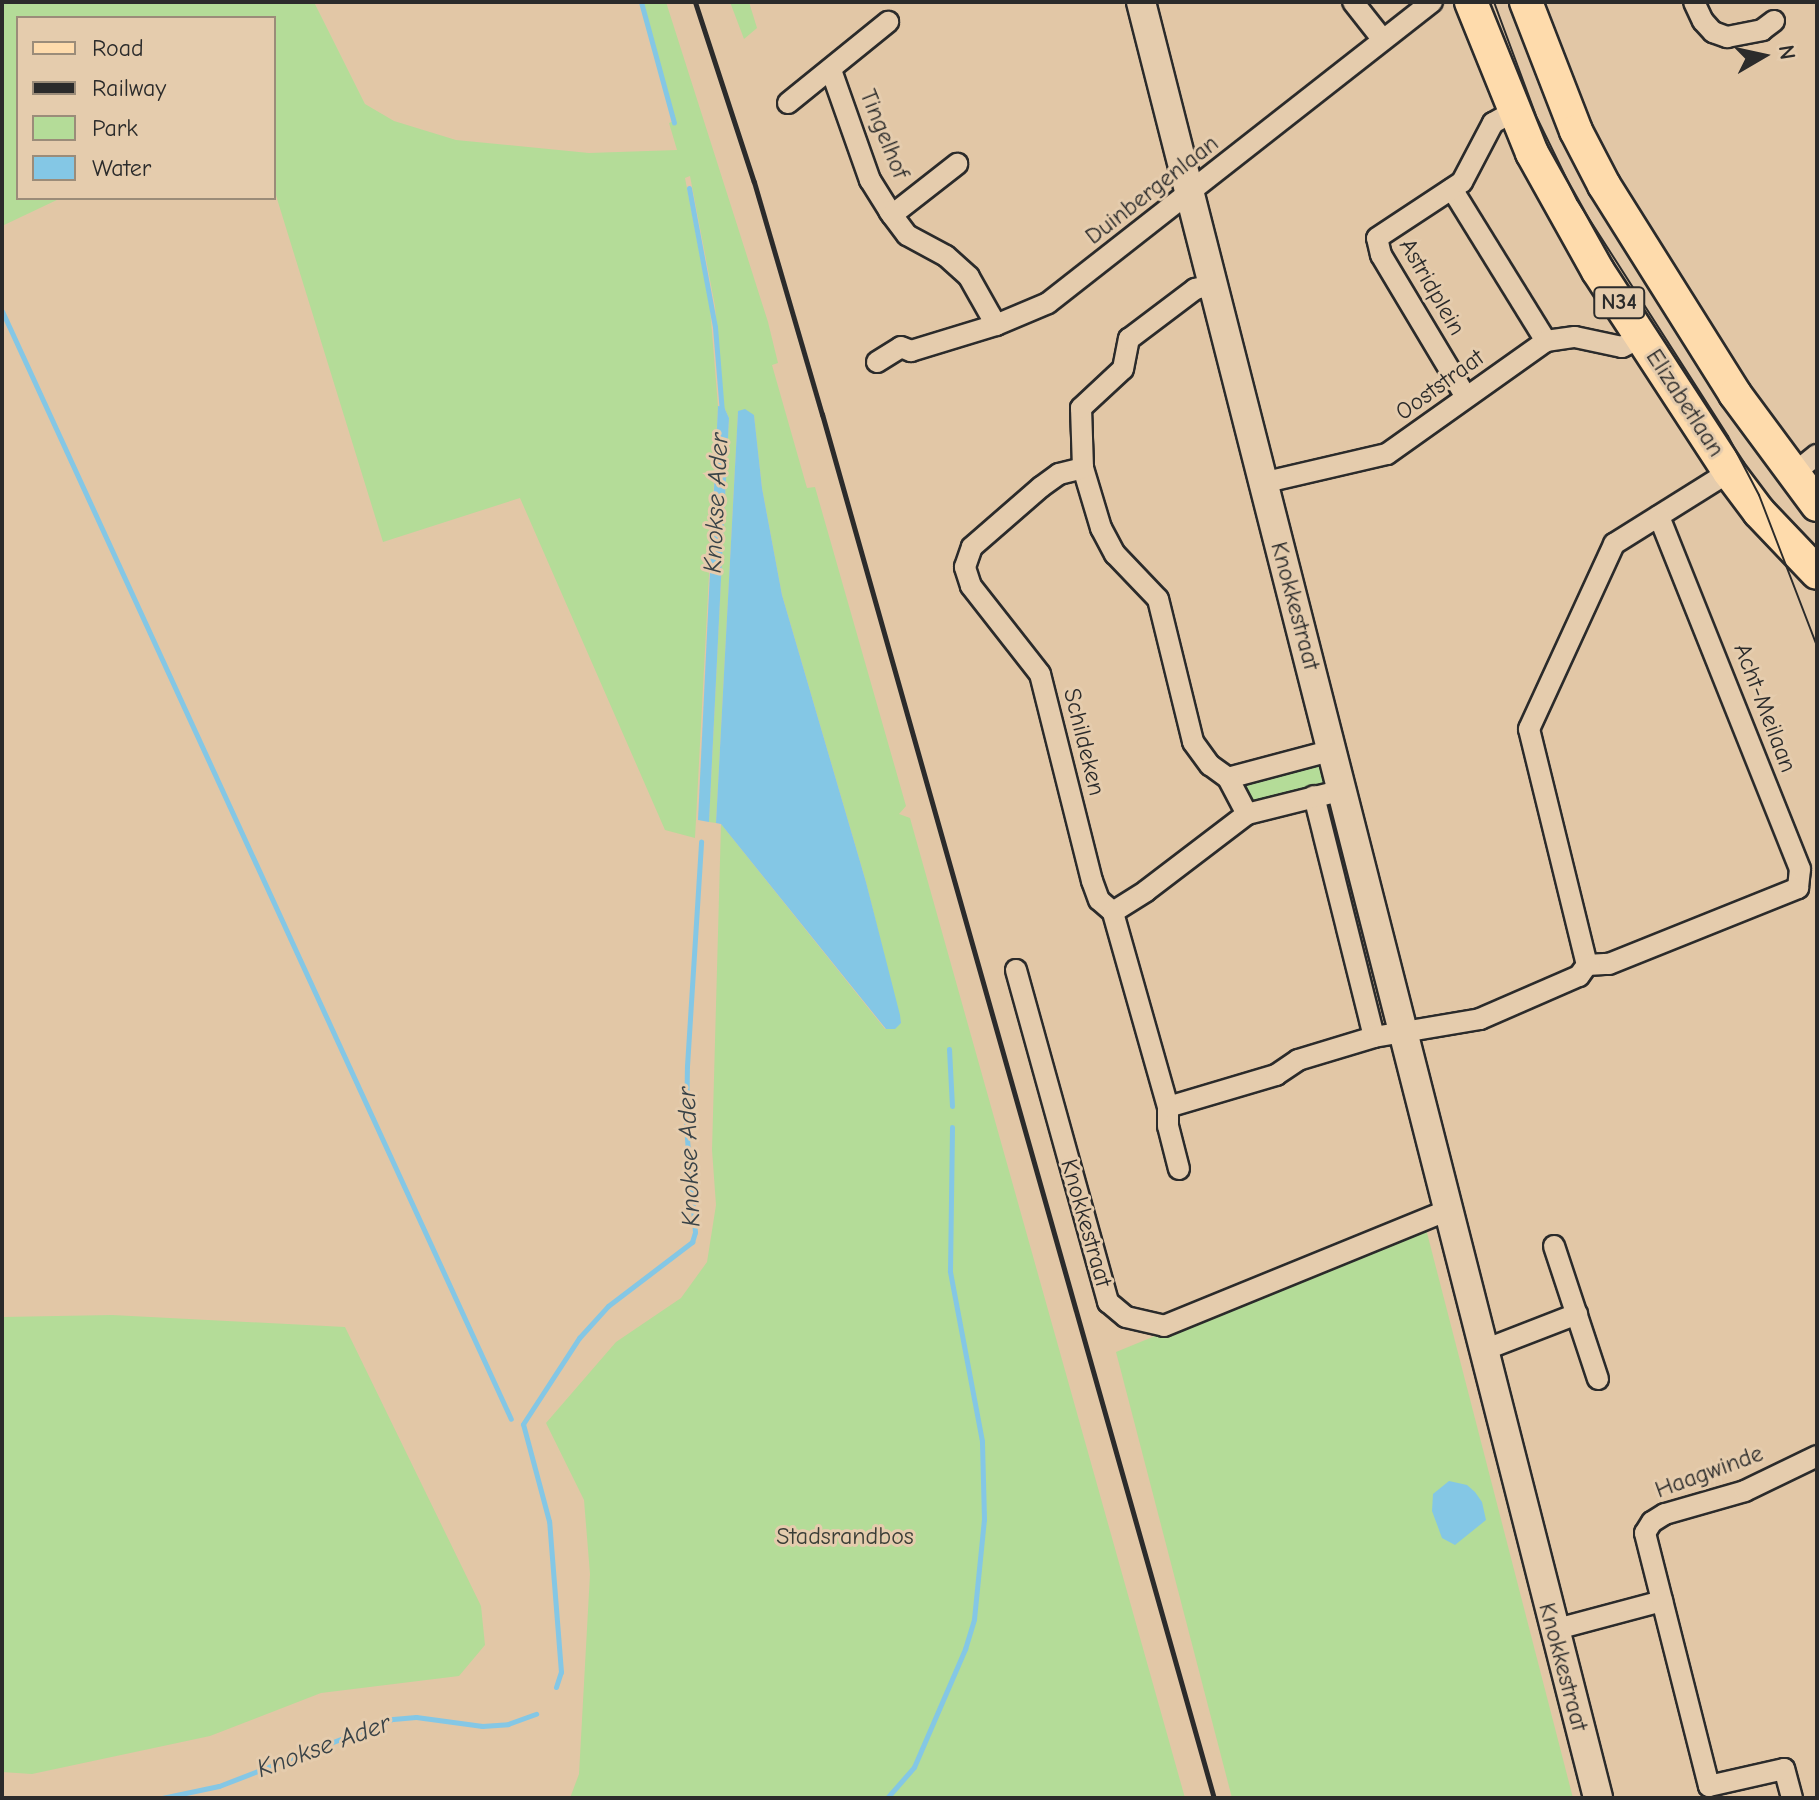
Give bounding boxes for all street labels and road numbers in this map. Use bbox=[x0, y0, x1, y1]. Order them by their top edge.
street label: Tingelhof bbox=[853, 85, 915, 183]
street label: Duinbergenlaan bbox=[1080, 129, 1224, 251]
street label: Astridplein bbox=[1393, 233, 1471, 341]
road number: N34 bbox=[1593, 285, 1645, 321]
street label: Ooststraat bbox=[1390, 343, 1490, 427]
street label: Elizabetlaan bbox=[1640, 344, 1730, 462]
street label: Knokkestraat bbox=[1264, 539, 1326, 673]
street label: Acht-Meilaan bbox=[1727, 639, 1803, 777]
street label: Schildeken bbox=[1057, 685, 1111, 799]
street label: Knokkestraat bbox=[1054, 1156, 1118, 1290]
street label: Haagwinde bbox=[1651, 1439, 1767, 1505]
street label: Knokkestraat bbox=[1532, 1600, 1594, 1734]

